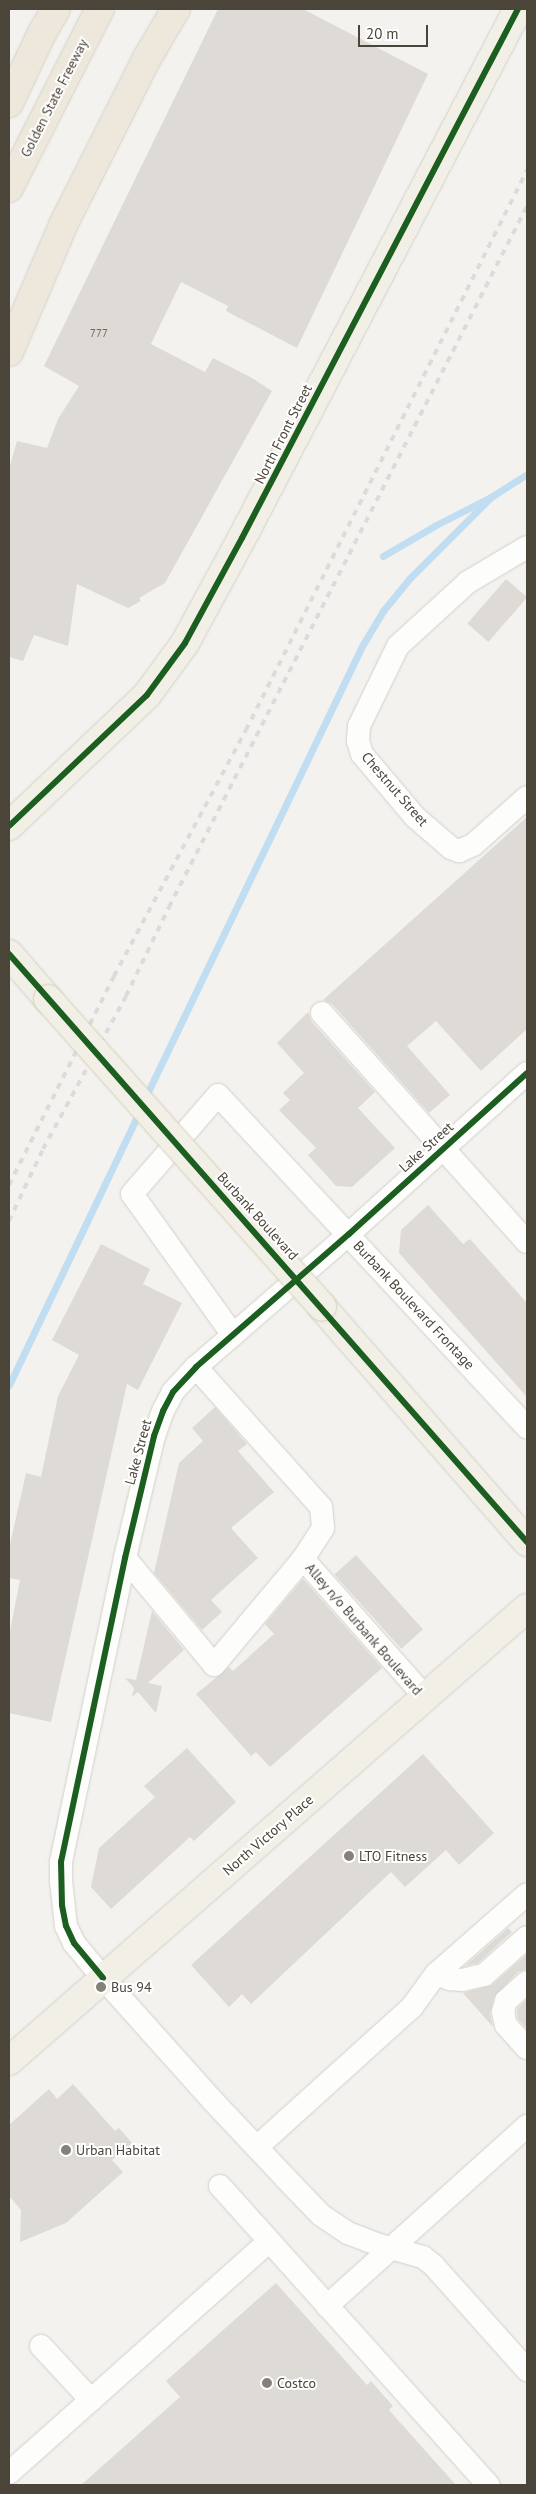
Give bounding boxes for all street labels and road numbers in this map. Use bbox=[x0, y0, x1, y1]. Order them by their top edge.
street label: Golden State Freeway bbox=[17, 36, 91, 160]
street label: North Front Street bbox=[251, 381, 315, 487]
street label: Chestnut Street bbox=[358, 748, 432, 830]
street label: Lake Street bbox=[395, 1118, 457, 1176]
street label: Burbank Boulevard bbox=[214, 1168, 302, 1264]
street label: Burbank Boulevard Frontage bbox=[350, 1237, 478, 1373]
street label: Lake Street bbox=[121, 1417, 155, 1487]
street label: Alley n/o Burbank Boulevard bbox=[302, 1559, 426, 1699]
street label: North Victory Place bbox=[219, 1791, 317, 1879]

